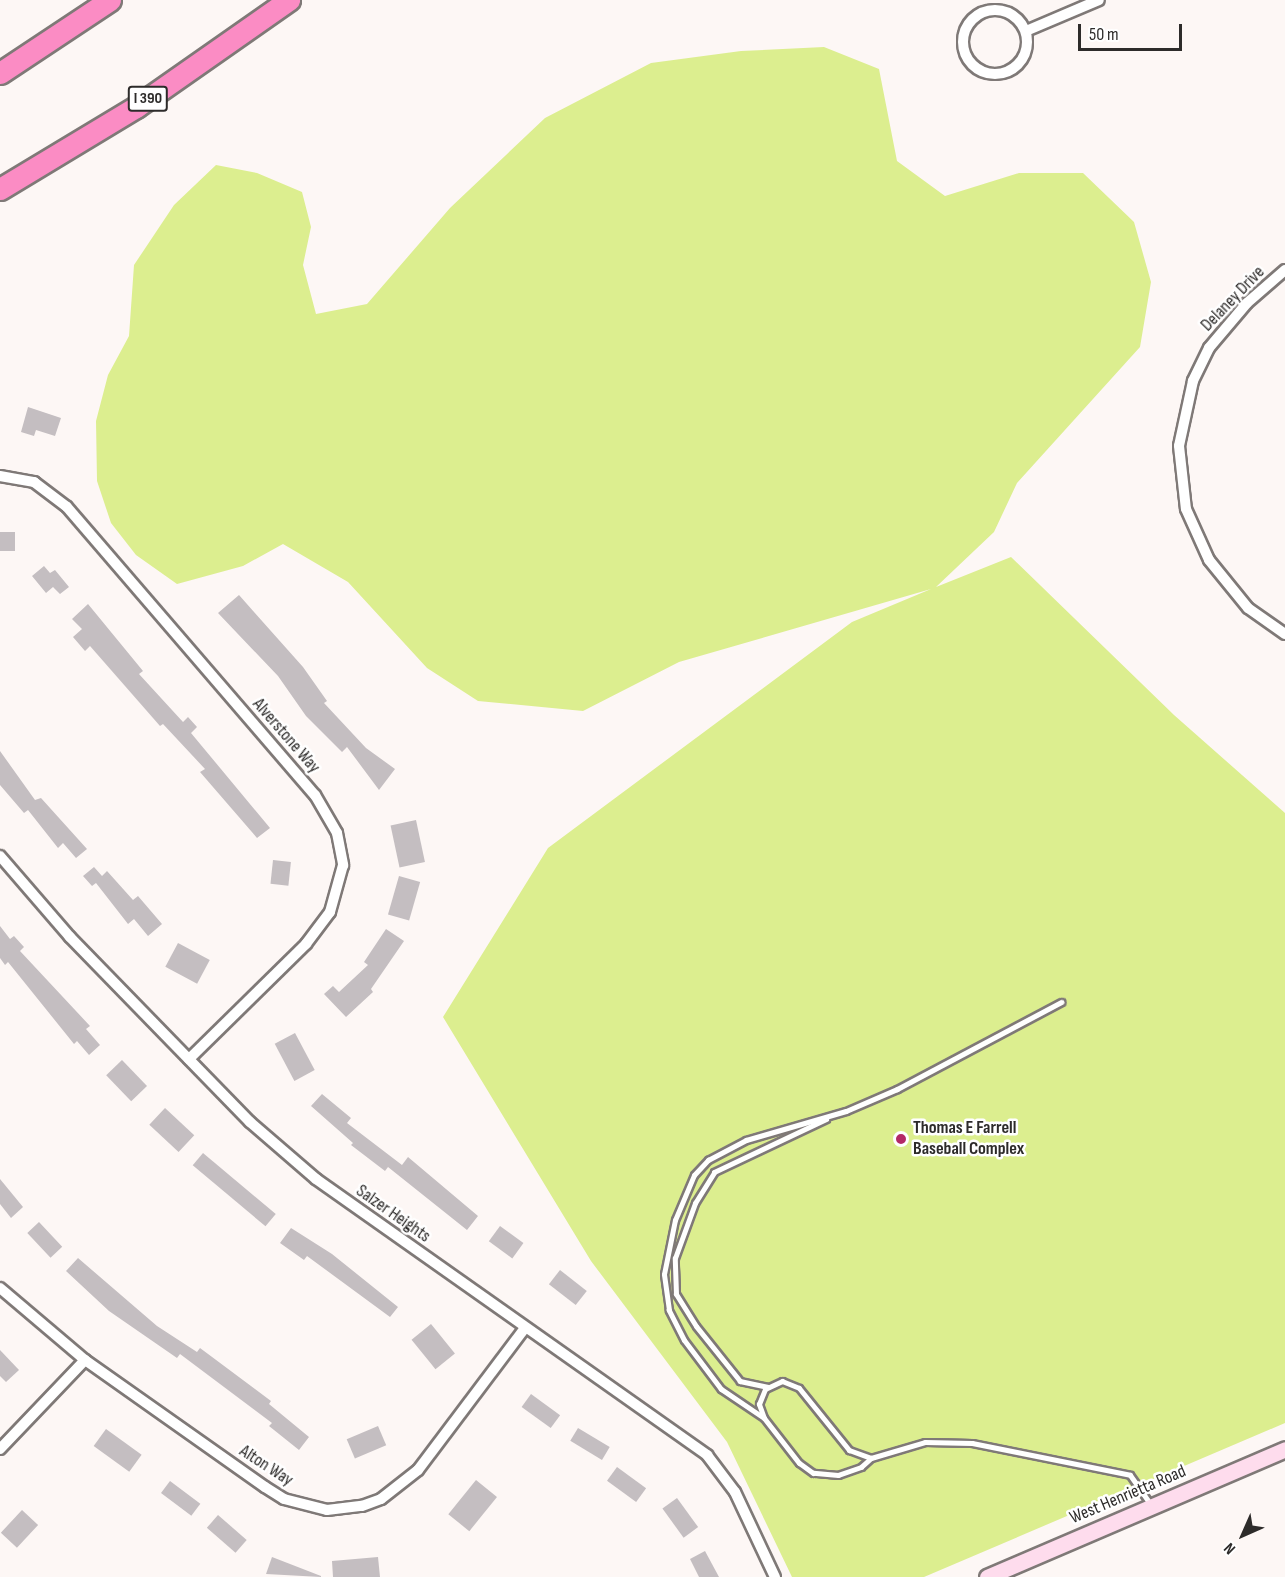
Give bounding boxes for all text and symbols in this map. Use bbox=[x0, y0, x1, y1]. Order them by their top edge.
scale bar bbox=[1081, 12, 1184, 50]
text: 50 m bbox=[1089, 24, 1119, 45]
road number: I 390 bbox=[127, 86, 169, 112]
street label: Delaney Drive bbox=[1197, 262, 1269, 336]
street label: Alverstone Way bbox=[248, 694, 324, 778]
place label: Thomas E Farrell Baseball Complex bbox=[913, 1118, 1024, 1160]
marker: Thomas E Farrell Baseball Complex bbox=[894, 1132, 908, 1146]
street label: Salzer Heights bbox=[352, 1180, 434, 1248]
street label: Alton Way bbox=[235, 1441, 297, 1491]
street label: West Henrietta Road bbox=[1067, 1461, 1189, 1529]
north arrow bbox=[1213, 1505, 1273, 1565]
text: N bbox=[1220, 1538, 1240, 1558]

